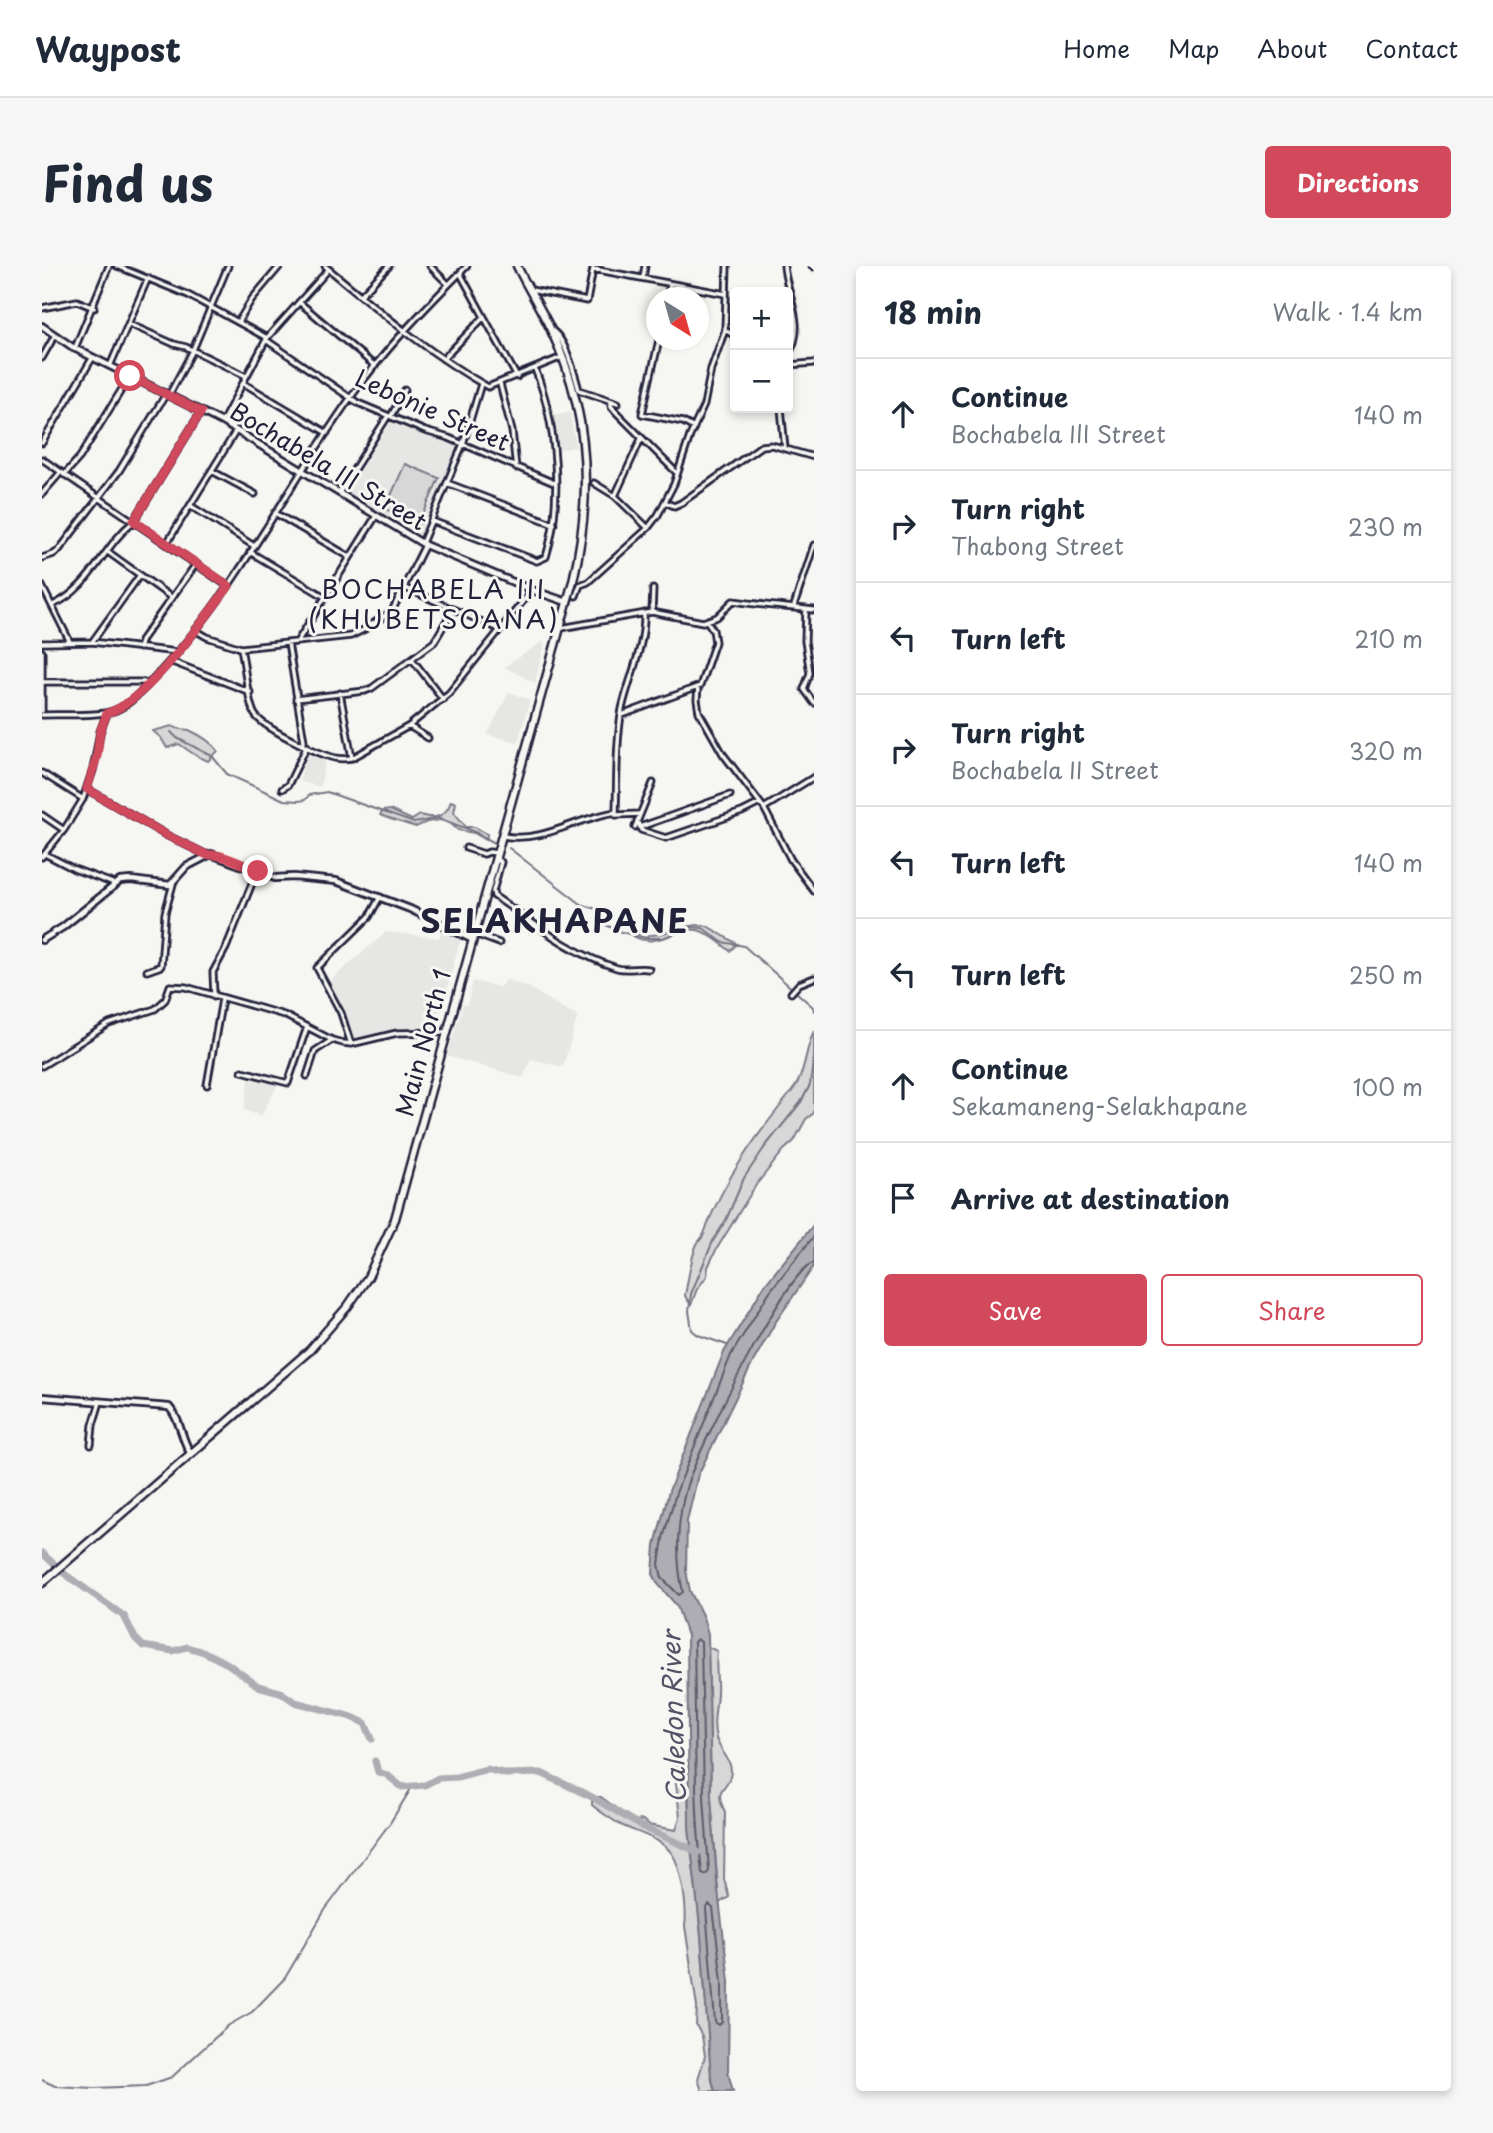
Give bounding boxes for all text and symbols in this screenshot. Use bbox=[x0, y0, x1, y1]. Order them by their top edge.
text: Waypost bbox=[35, 23, 181, 73]
text: Home bbox=[1063, 30, 1130, 66]
text: Map bbox=[1168, 30, 1219, 66]
text: About bbox=[1257, 30, 1327, 66]
text: Contact bbox=[1365, 30, 1458, 66]
text: Find us bbox=[42, 145, 213, 219]
button: Directions bbox=[1265, 146, 1451, 218]
north arrow bbox=[646, 287, 709, 350]
map controls bbox=[730, 287, 793, 413]
button: + bbox=[730, 287, 793, 350]
text: 18 min bbox=[884, 289, 982, 334]
text: Walk · 1.4 km bbox=[1272, 294, 1423, 329]
button: − bbox=[730, 350, 793, 413]
street label: Lebonie Street bbox=[350, 359, 516, 459]
route start bbox=[114, 360, 145, 391]
text: Continue bbox=[951, 377, 1068, 416]
street label: Bochabela III Street bbox=[224, 392, 434, 538]
icon: ahead bbox=[884, 395, 922, 433]
text: 140 m bbox=[1354, 397, 1423, 432]
text: Bochabela III Street bbox=[951, 416, 1166, 451]
text: Turn right bbox=[951, 489, 1085, 528]
icon: right bbox=[884, 507, 922, 545]
text: 230 m bbox=[1348, 509, 1423, 544]
text: Thabong Street bbox=[951, 528, 1124, 563]
district label: BOCHABELA III (KHUBETSOANA) bbox=[308, 569, 560, 638]
icon: left bbox=[884, 619, 922, 657]
text: Turn left bbox=[951, 619, 1066, 658]
text: 210 m bbox=[1355, 621, 1423, 656]
text: Turn right bbox=[951, 713, 1085, 752]
icon: right bbox=[884, 731, 922, 769]
text: 320 m bbox=[1349, 733, 1423, 768]
text: Bochabela II Street bbox=[951, 752, 1159, 787]
icon: left bbox=[884, 843, 922, 881]
text: Turn left bbox=[951, 843, 1066, 882]
text: 140 m bbox=[1354, 845, 1423, 880]
route end bbox=[242, 855, 273, 886]
district label: SELAKHAPANE bbox=[421, 896, 689, 944]
icon: left bbox=[884, 955, 922, 993]
text: Turn left bbox=[951, 955, 1066, 994]
text: 250 m bbox=[1349, 957, 1423, 992]
street label: Main North 1 bbox=[385, 965, 459, 1120]
text: Continue bbox=[951, 1049, 1068, 1088]
icon: ahead bbox=[884, 1067, 922, 1105]
text: 100 m bbox=[1353, 1069, 1423, 1104]
text: Sekamaneng-Selakhapane bbox=[951, 1088, 1248, 1123]
icon: arrive bbox=[884, 1179, 922, 1217]
text: Arrive at destination bbox=[951, 1179, 1230, 1218]
button: Save bbox=[884, 1274, 1147, 1346]
button: Share bbox=[1161, 1274, 1423, 1346]
water label: Caledon River bbox=[650, 1627, 695, 1804]

